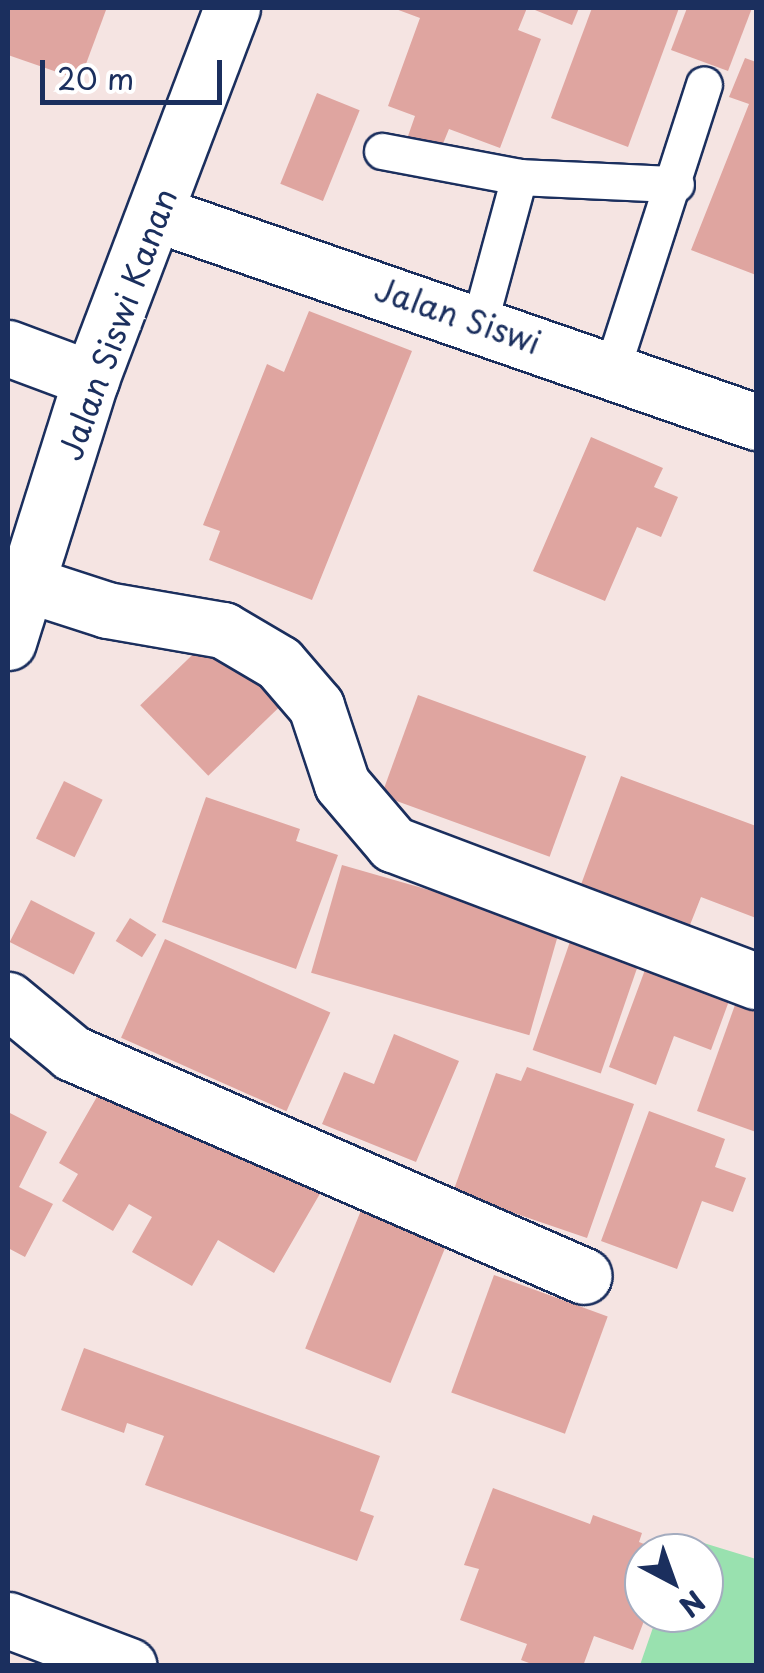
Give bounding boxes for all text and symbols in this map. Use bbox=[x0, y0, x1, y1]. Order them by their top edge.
scale bar bbox=[45, 40, 228, 102]
text: 20 m bbox=[57, 55, 134, 100]
street label: Jalan Siswi Kanan bbox=[50, 184, 184, 464]
street label: Jalan Siswi bbox=[370, 269, 546, 361]
north arrow bbox=[624, 1533, 724, 1633]
text: N bbox=[670, 1581, 715, 1628]

